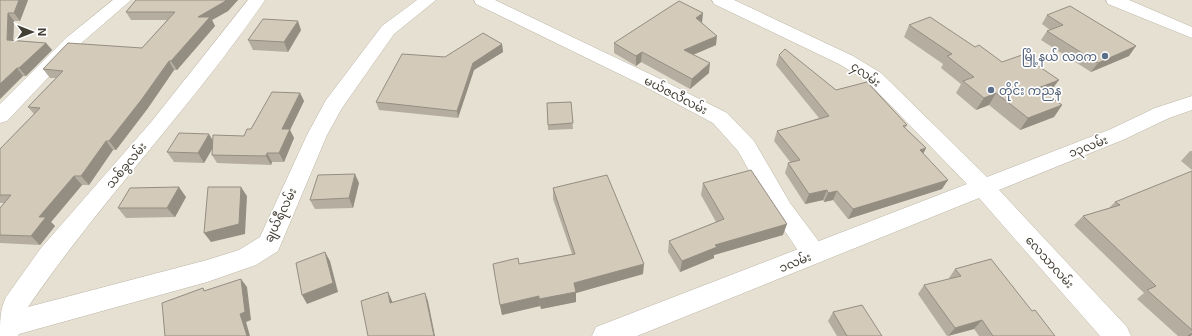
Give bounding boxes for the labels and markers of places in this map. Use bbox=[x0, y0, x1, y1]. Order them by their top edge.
place label: မြို့နယ် လဝက bbox=[1022, 48, 1097, 67]
marker: မြို့နယ် လဝက bbox=[1100, 51, 1110, 61]
place label: တိုင်း ကညန bbox=[999, 82, 1062, 101]
marker: တိုင်း ကညန bbox=[986, 85, 996, 95]

